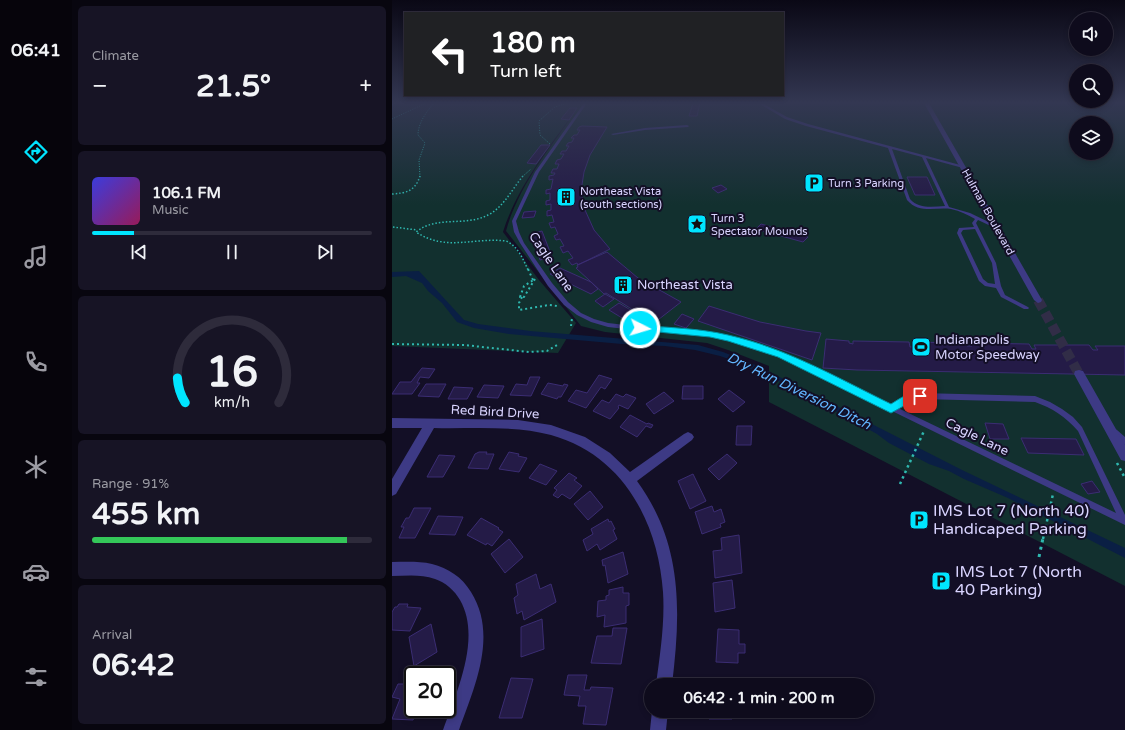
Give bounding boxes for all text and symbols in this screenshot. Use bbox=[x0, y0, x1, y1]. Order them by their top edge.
map controls bbox=[1069, 12, 1113, 160]
button: sound bbox=[1069, 12, 1113, 56]
text: 180 m bbox=[490, 26, 576, 60]
icon: left bbox=[424, 28, 476, 80]
text: 06:41 bbox=[11, 39, 61, 61]
text: Climate bbox=[92, 48, 139, 64]
text: Turn left bbox=[490, 60, 562, 82]
button: search bbox=[1069, 64, 1113, 108]
text: 21.5° bbox=[196, 68, 271, 105]
text: − bbox=[92, 73, 108, 99]
text: + bbox=[360, 73, 372, 99]
button: layers bbox=[1069, 116, 1113, 160]
icon: directions bbox=[22, 138, 50, 166]
street label: Hulman Boulevard bbox=[959, 167, 1017, 257]
parking icon: Turn 3 Parking bbox=[803, 172, 825, 194]
place label: Turn 3 Parking bbox=[828, 177, 904, 190]
text: 106.1 FM bbox=[152, 184, 221, 202]
place label: Northeast Vista (south sections) bbox=[580, 185, 662, 211]
building icon: Northeast Vista (south sections) bbox=[555, 186, 577, 208]
text: Music bbox=[152, 202, 189, 218]
place label: Turn 3 Spectator Mounds bbox=[711, 212, 808, 238]
place icon: Turn 3 Spectator Mounds bbox=[686, 213, 708, 235]
street label: Cagle Lane bbox=[525, 229, 577, 295]
icon: previous bbox=[128, 241, 150, 263]
icon: pause bbox=[221, 241, 243, 263]
icon: next bbox=[314, 241, 336, 263]
icon: music bbox=[22, 243, 50, 271]
building icon: Northeast Vista bbox=[612, 274, 634, 296]
place label: Northeast Vista bbox=[637, 277, 733, 293]
position arrow bbox=[619, 307, 661, 349]
place label: Indianapolis Motor Speedway bbox=[935, 332, 1040, 363]
sports icon: Indianapolis Motor Speedway bbox=[910, 336, 932, 358]
icon: phone bbox=[22, 348, 50, 376]
text: 16 bbox=[206, 348, 258, 398]
water label: Dry Run Diversion Ditch bbox=[724, 349, 874, 433]
pin bbox=[903, 379, 937, 413]
icon: arrive bbox=[909, 385, 931, 407]
text: km/h bbox=[214, 394, 250, 411]
street label: Red Bird Drive bbox=[450, 402, 540, 422]
street label: Cagle Lane bbox=[943, 415, 1011, 459]
icon: climate bbox=[22, 453, 50, 481]
text: Range · 91% bbox=[92, 476, 169, 492]
text: 455 km bbox=[92, 496, 200, 533]
place label: IMS Lot 7 (North 40) Handicaped Parking bbox=[933, 501, 1089, 539]
parking icon: IMS Lot 7 (North 40) Handicaped Parking bbox=[908, 509, 930, 531]
icon: car bbox=[22, 558, 50, 586]
place label: IMS Lot 7 (North 40 Parking) bbox=[955, 562, 1082, 600]
parking icon: IMS Lot 7 (North 40 Parking) bbox=[930, 570, 952, 592]
text: Arrival bbox=[92, 627, 132, 643]
text: 06:42 bbox=[92, 647, 175, 684]
icon: filters bbox=[22, 663, 50, 691]
speed limit sign: 20 bbox=[404, 666, 456, 718]
text: 06:42 · 1 min · 200 m bbox=[684, 689, 834, 707]

